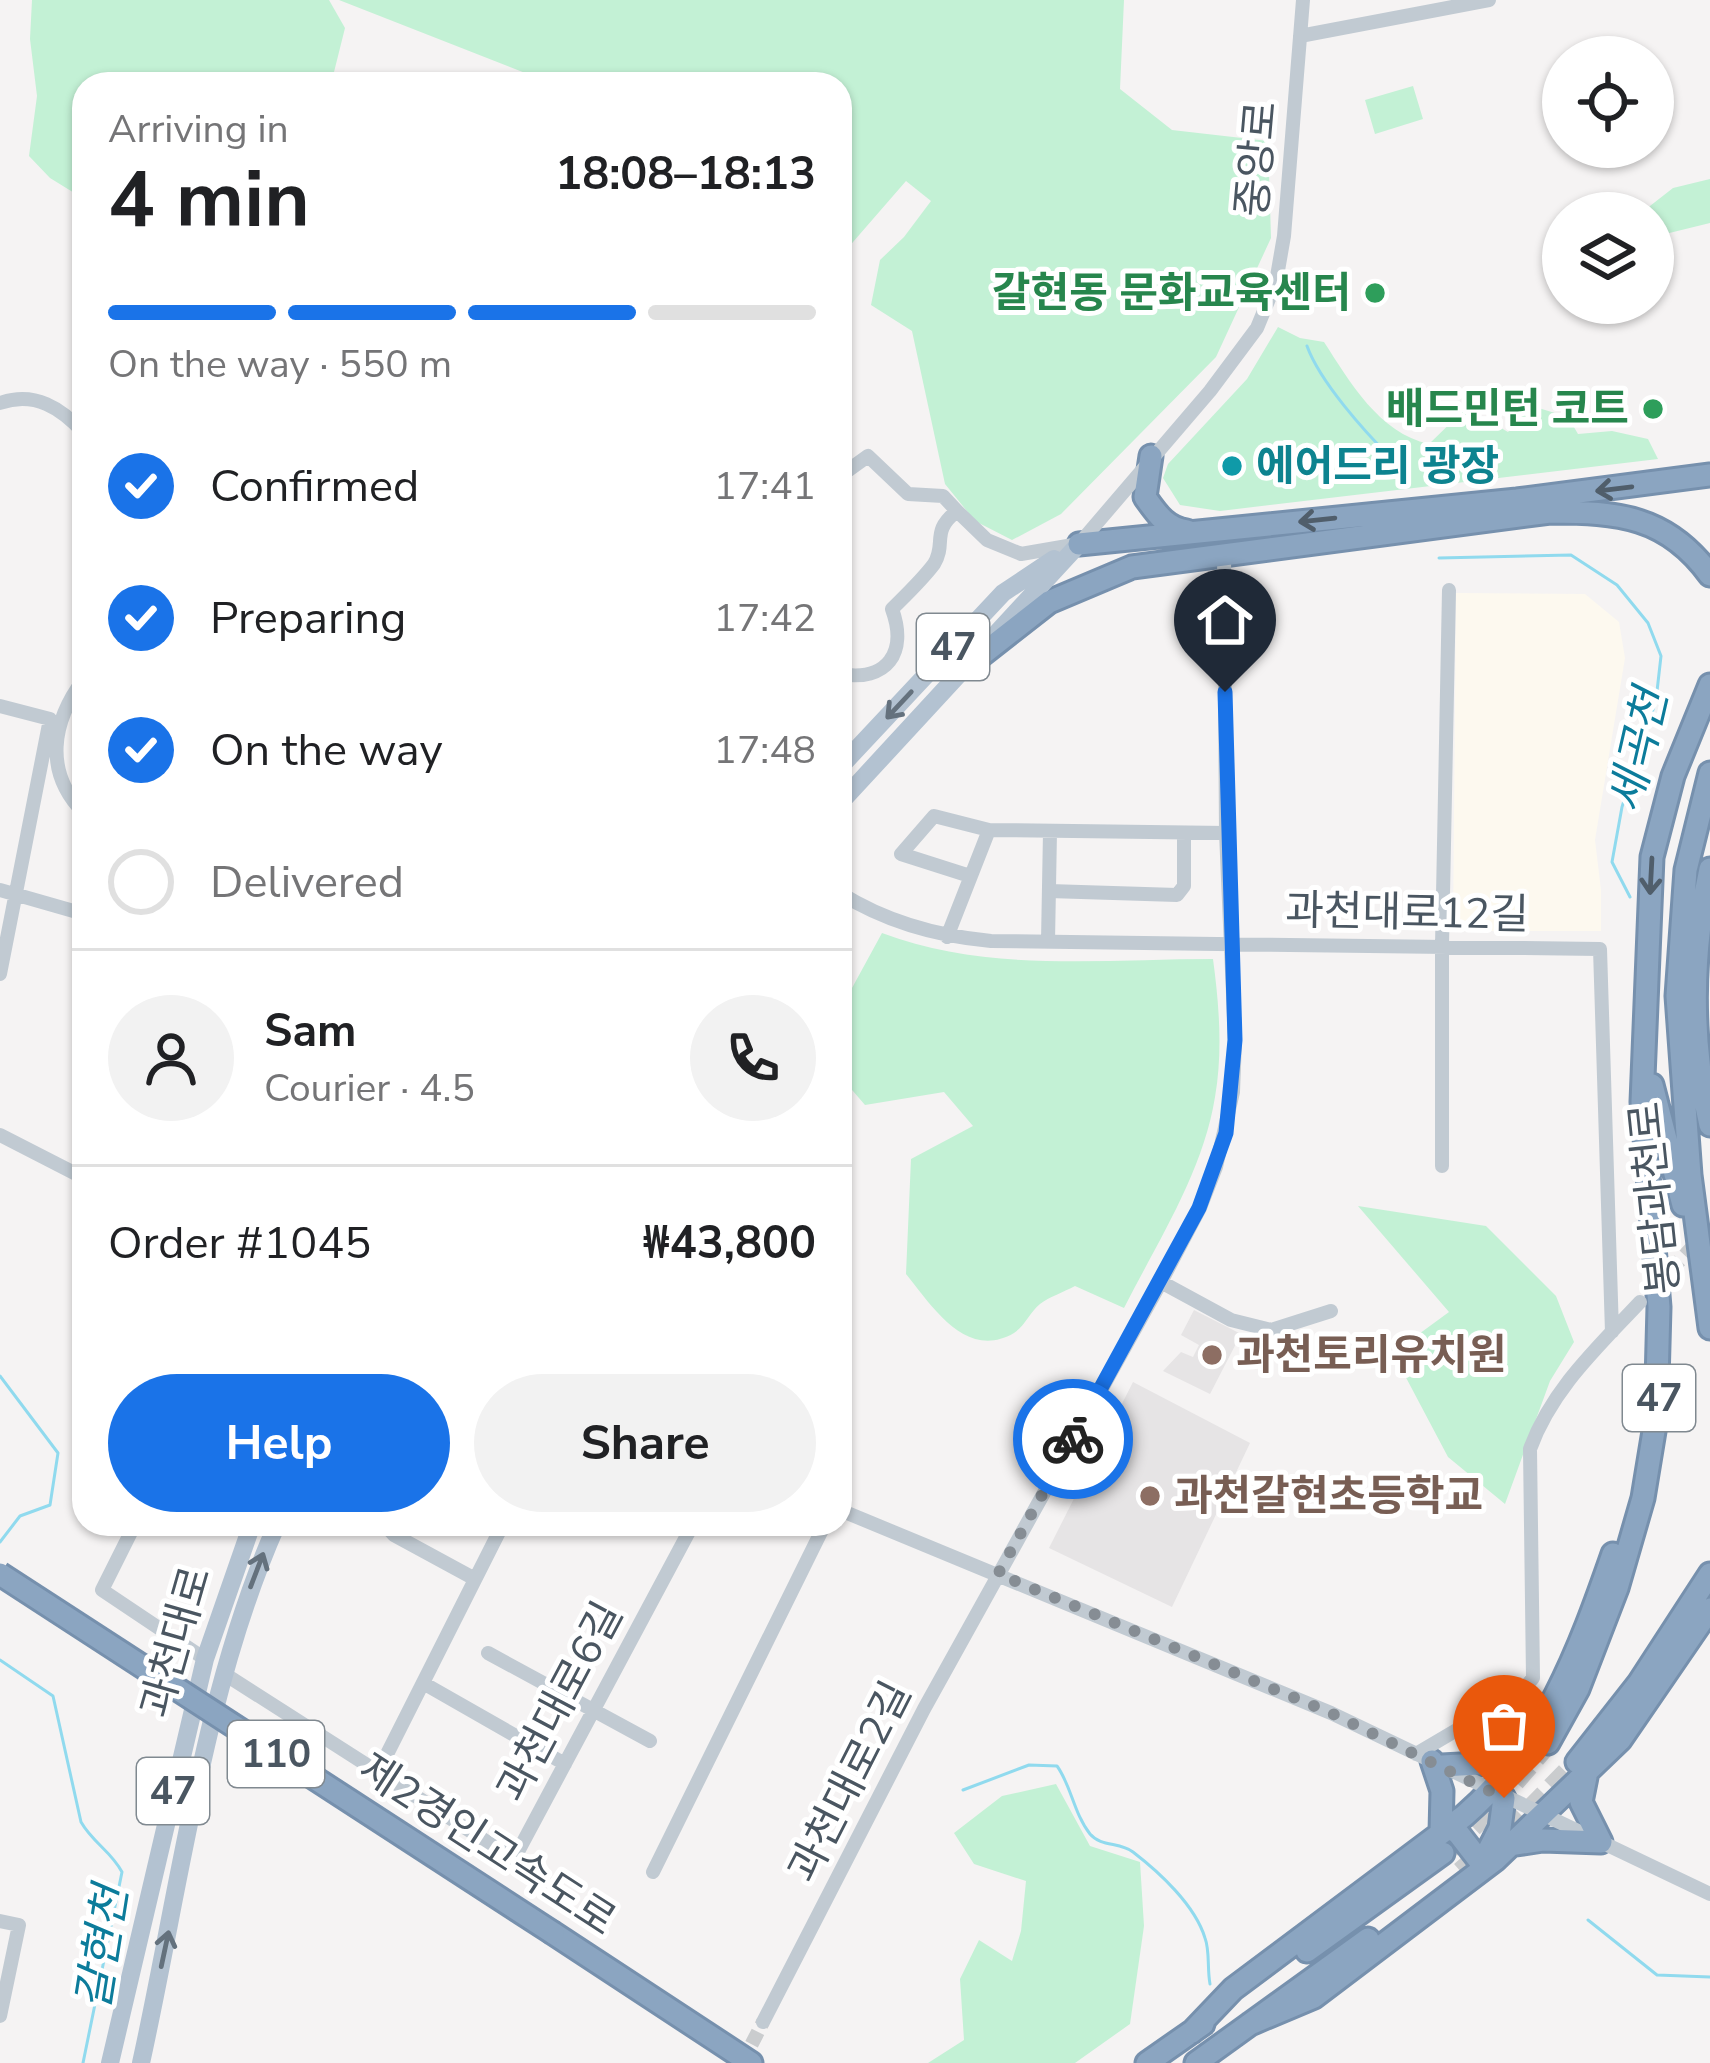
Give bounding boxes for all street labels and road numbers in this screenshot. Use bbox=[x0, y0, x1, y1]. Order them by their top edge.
street label: 중앙로 bbox=[1224, 99, 1290, 219]
road number: 47 bbox=[917, 614, 989, 680]
street label: 과천대로12길 bbox=[1285, 882, 1529, 944]
street label: 봉담과천로 bbox=[1617, 1099, 1693, 1297]
road number: 47 bbox=[1623, 1365, 1695, 1431]
street label: 과천대로 bbox=[127, 1560, 225, 1724]
street label: 과천대로6길 bbox=[484, 1592, 636, 1812]
street label: 과천대로2길 bbox=[775, 1672, 925, 1892]
road number: 110 bbox=[228, 1721, 324, 1787]
street label: 제2경인고속도로 bbox=[347, 1741, 627, 1949]
road number: 47 bbox=[137, 1758, 209, 1824]

